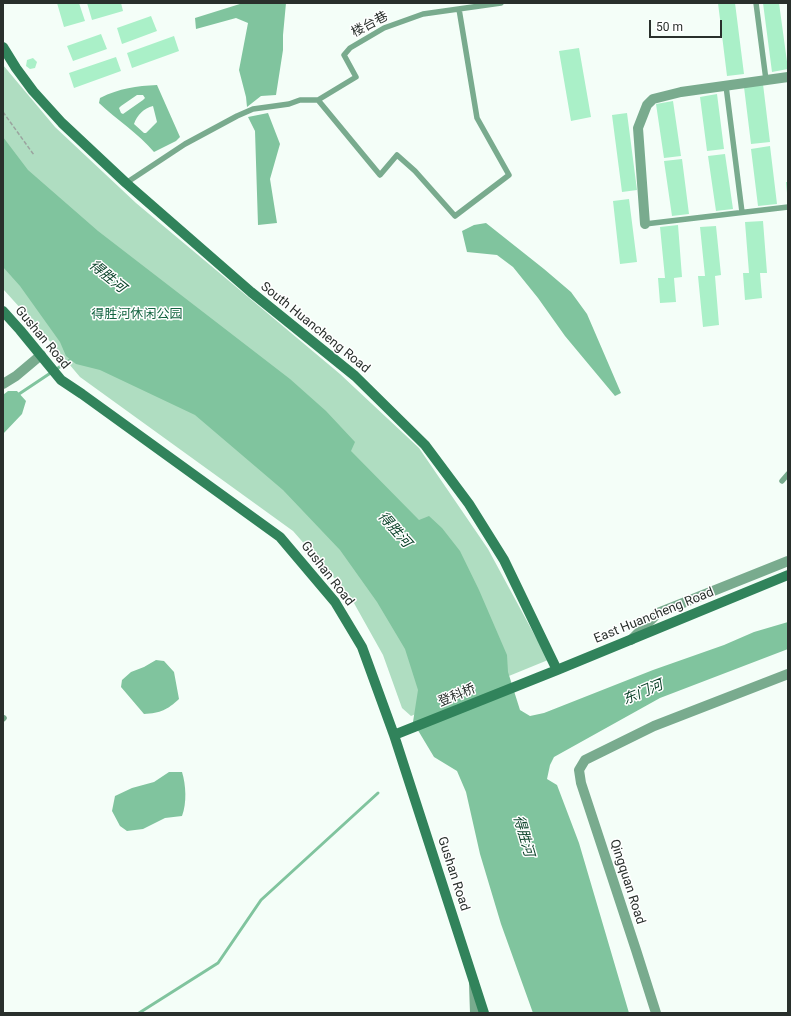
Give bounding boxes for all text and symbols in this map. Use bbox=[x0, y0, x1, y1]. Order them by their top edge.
street label: 楼台巷 bbox=[349, 9, 391, 41]
scale bar bbox=[651, 12, 724, 38]
text: 50 m bbox=[656, 20, 683, 34]
water label: 得胜河 bbox=[85, 257, 129, 297]
street label: South Huancheng Road bbox=[257, 279, 373, 377]
street label: Gushan Road bbox=[11, 303, 73, 373]
park label: 得胜河休闲公园 bbox=[92, 307, 182, 323]
water label: 得胜河 bbox=[374, 509, 414, 551]
street label: Gushan Road bbox=[297, 539, 357, 609]
street label: East Huancheng Road bbox=[592, 585, 716, 647]
water label: 东门河 bbox=[620, 677, 666, 709]
street label: 登科桥 bbox=[436, 681, 478, 711]
water label: 得胜河 bbox=[509, 813, 537, 859]
street label: Gushan Road bbox=[434, 835, 472, 913]
street label: Qingquan Road bbox=[606, 838, 648, 926]

